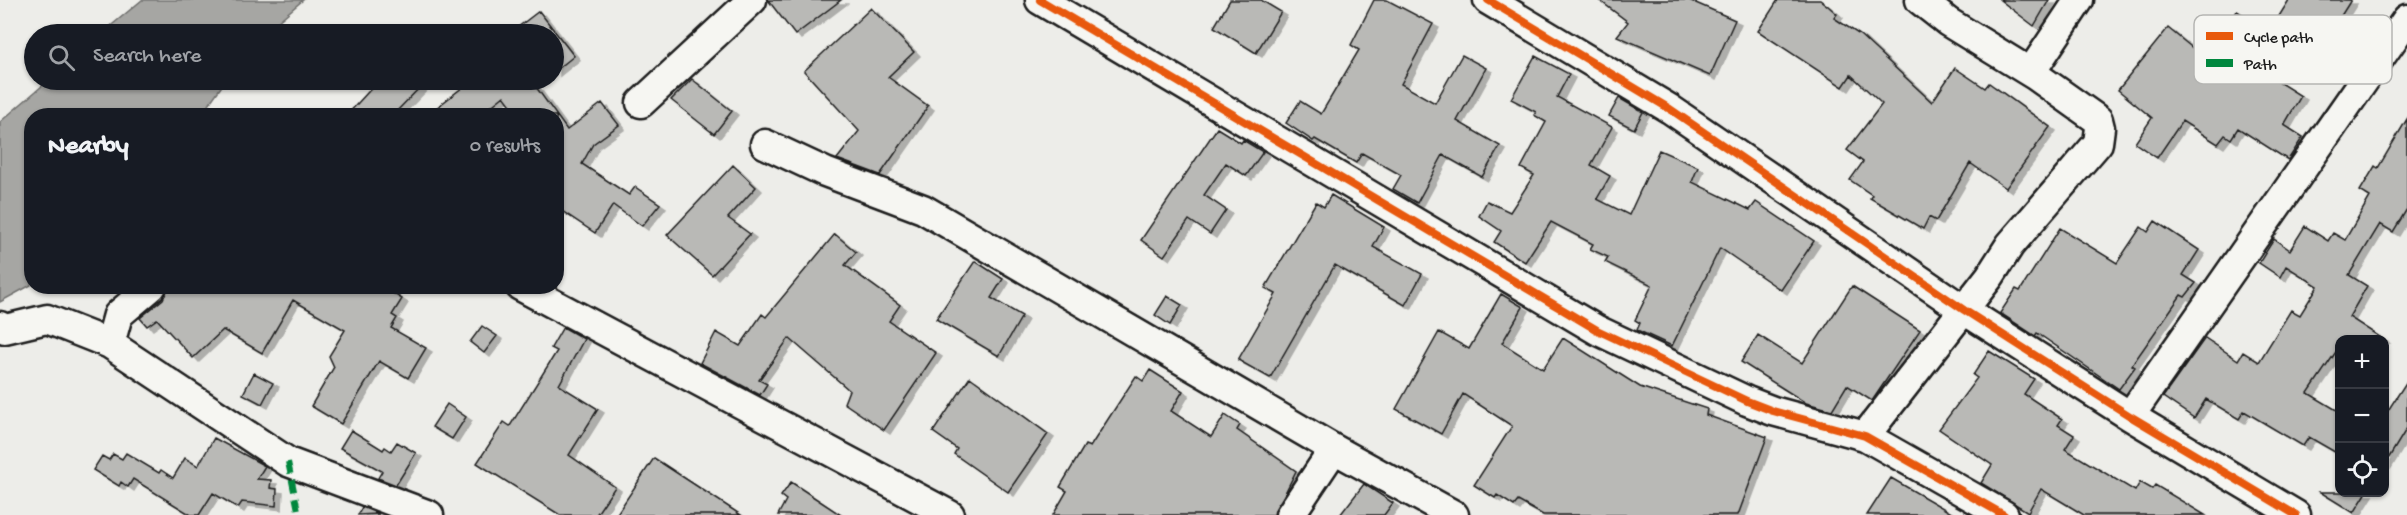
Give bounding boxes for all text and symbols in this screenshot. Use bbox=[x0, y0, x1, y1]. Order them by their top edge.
legend bbox=[2194, 15, 2392, 84]
search box bbox=[24, 24, 564, 90]
text: Cycle path bbox=[2244, 30, 2314, 49]
icon: search bbox=[45, 41, 78, 74]
text: Search here bbox=[93, 44, 201, 70]
text: Path bbox=[2243, 57, 2277, 76]
text: Nearby bbox=[48, 132, 129, 163]
text: 0 results bbox=[470, 136, 540, 159]
map controls bbox=[2335, 335, 2389, 497]
button: + bbox=[2335, 335, 2389, 389]
button: − bbox=[2335, 389, 2389, 443]
button: locate bbox=[2335, 443, 2389, 497]

